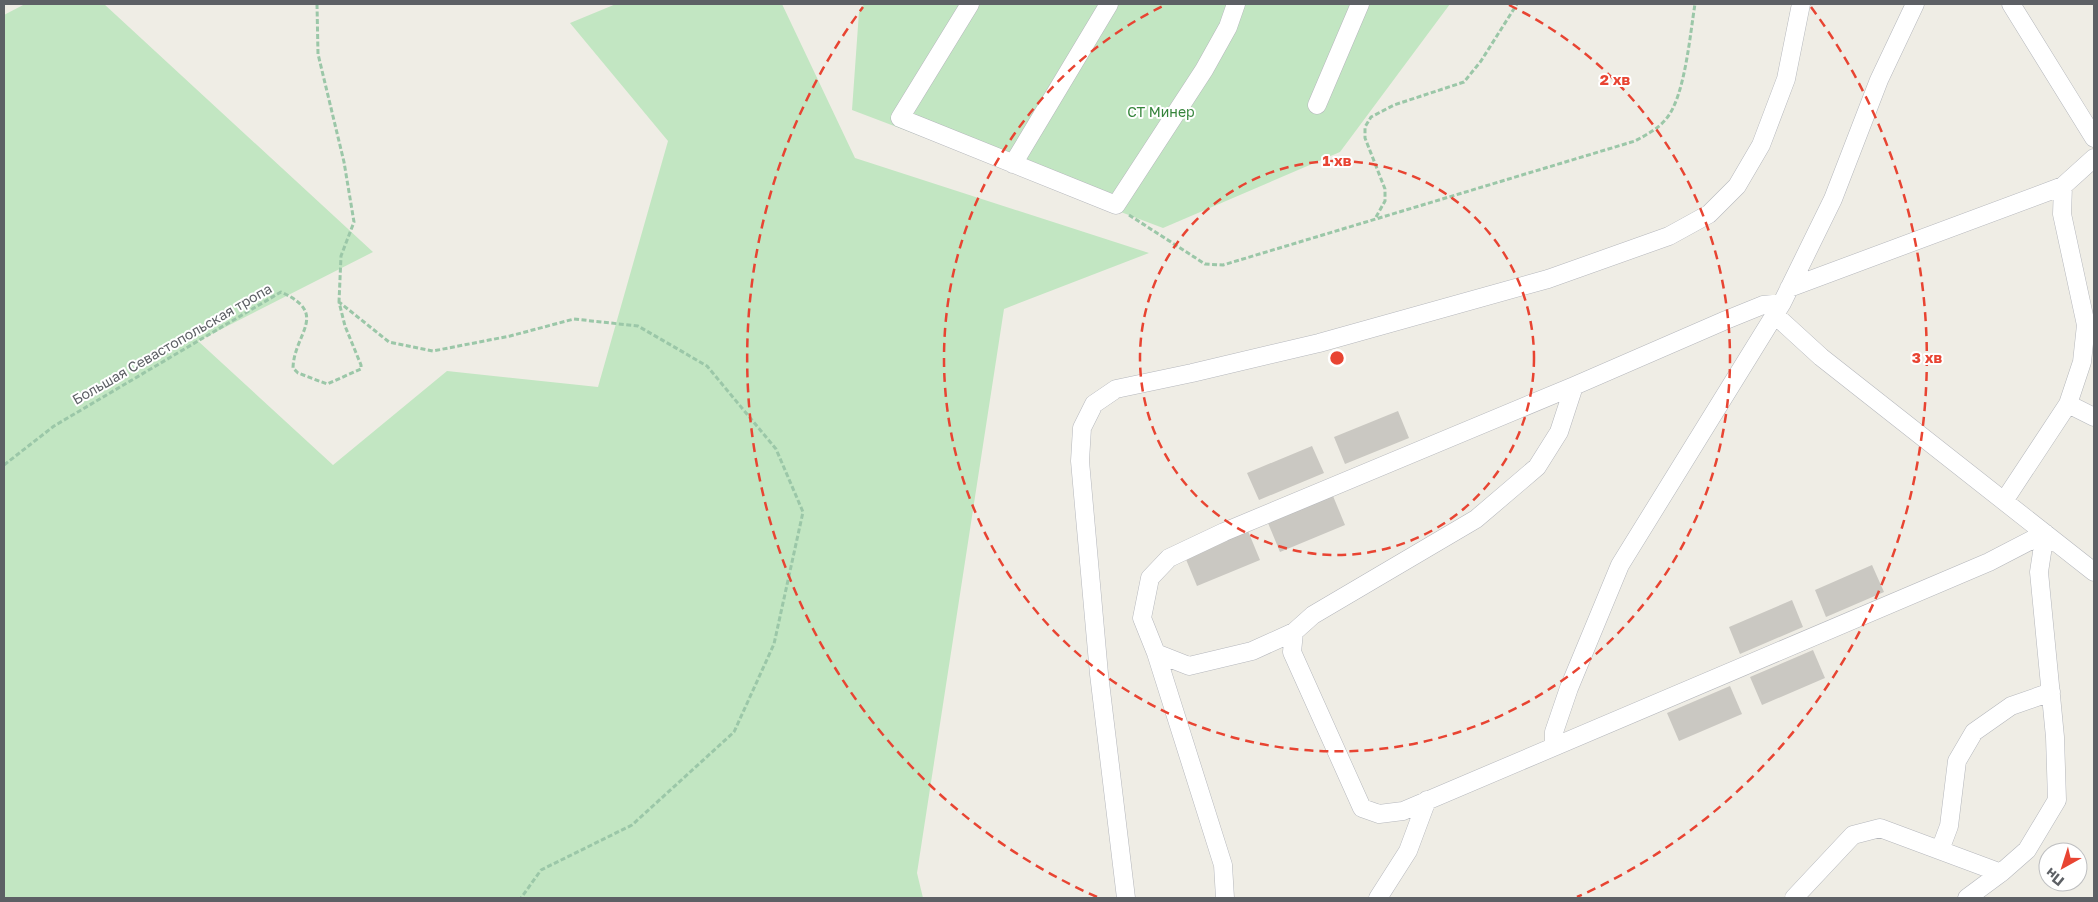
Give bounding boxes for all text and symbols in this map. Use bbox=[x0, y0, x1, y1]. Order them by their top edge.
text: 2 хв bbox=[1600, 70, 1630, 88]
park label: СТ Минер bbox=[1127, 103, 1195, 120]
text: 1 хв bbox=[1323, 151, 1352, 169]
street label: Большая Севастопольская тропа bbox=[69, 279, 275, 408]
text: 3 хв bbox=[1912, 348, 1942, 366]
centre of rings bbox=[1328, 349, 1346, 367]
north arrow bbox=[2038, 842, 2088, 892]
text: Пн bbox=[2042, 865, 2067, 890]

